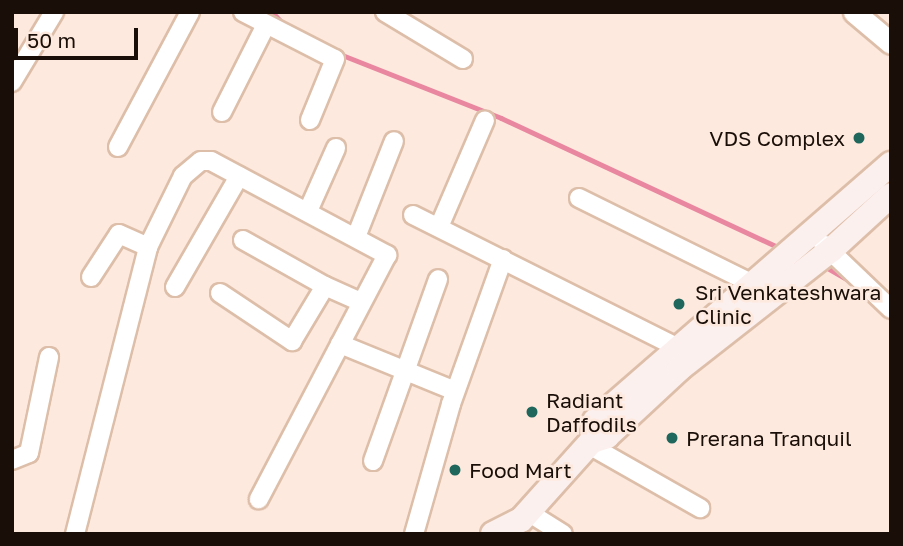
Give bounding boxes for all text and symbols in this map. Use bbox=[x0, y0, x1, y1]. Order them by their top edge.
scale bar bbox=[18, 14, 142, 58]
text: 50 m bbox=[27, 27, 76, 53]
place label: VDS Complex bbox=[709, 125, 845, 151]
marker: VDS Complex bbox=[851, 130, 867, 146]
place label: Sri Venkateshwara Clinic bbox=[695, 279, 881, 329]
marker: Sri Venkateshwara Clinic bbox=[669, 294, 689, 314]
place label: Radiant Daffodils bbox=[546, 387, 637, 437]
marker: Radiant Daffodils bbox=[524, 404, 540, 420]
place label: Prerana Tranquil bbox=[686, 425, 852, 451]
marker: Prerana Tranquil bbox=[664, 430, 680, 446]
place label: Food Mart bbox=[469, 457, 572, 483]
marker: Food Mart bbox=[447, 462, 463, 478]

